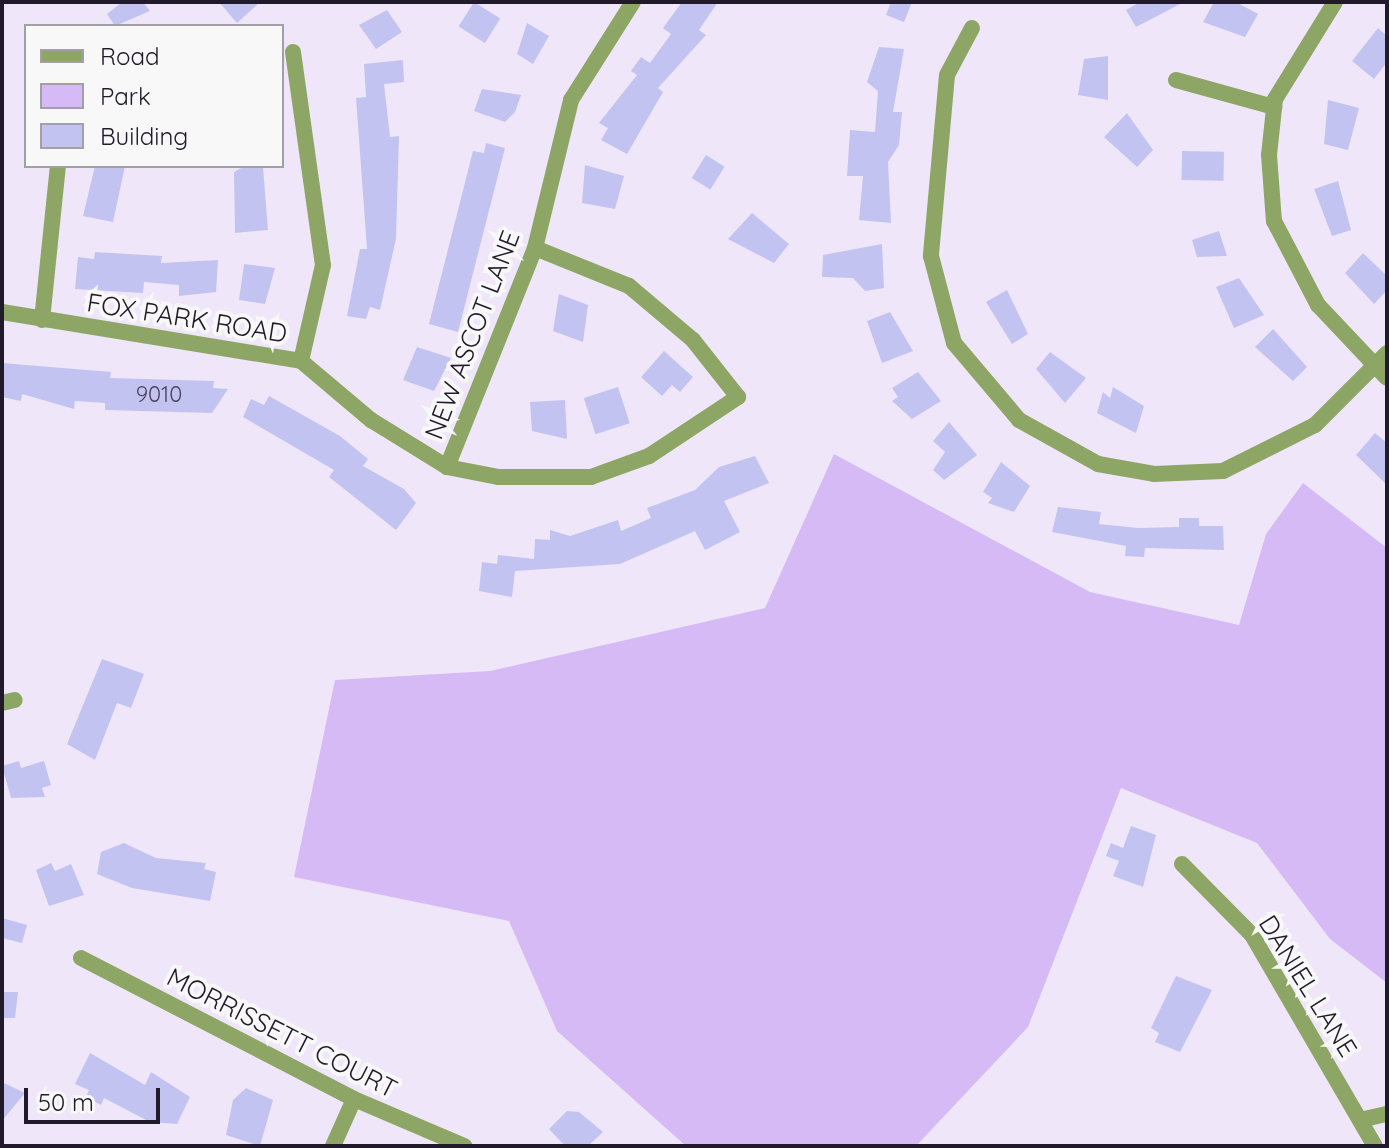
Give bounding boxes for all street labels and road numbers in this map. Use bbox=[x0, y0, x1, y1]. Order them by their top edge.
street label: NEW ASCOT LANE bbox=[418, 226, 526, 444]
street label: FOX PARK ROAD bbox=[85, 287, 289, 349]
street label: DANIEL LANE bbox=[1252, 910, 1364, 1062]
street label: MORRISSETT COURT bbox=[162, 961, 402, 1105]

